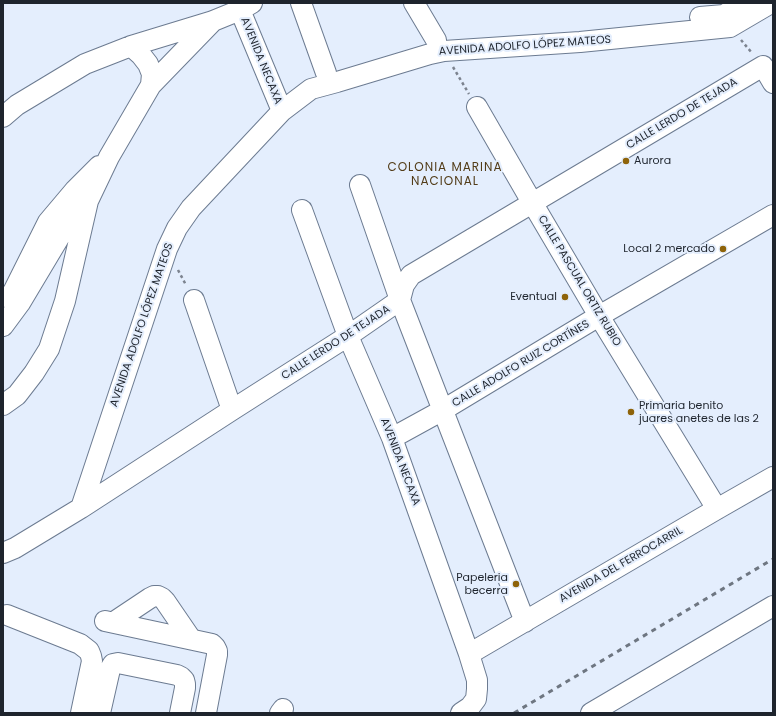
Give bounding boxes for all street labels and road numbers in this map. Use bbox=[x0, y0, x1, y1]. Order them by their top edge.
street label: AVENIDA NECAXA bbox=[238, 16, 284, 106]
street label: AVENIDA ADOLFO LÓPEZ MATEOS bbox=[438, 33, 612, 59]
street label: CALLE LERDO DE TEJADA bbox=[624, 76, 740, 152]
street label: CALLE PASCUAL ORTIZ RUBIO bbox=[535, 213, 623, 349]
street label: AVENIDA ADOLFO LÓPEZ MATEOS bbox=[108, 241, 176, 409]
street label: CALLE LERDO DE TEJADA bbox=[279, 303, 393, 383]
street label: CALLE ADOLFO RUIZ CORTÍNES bbox=[450, 318, 592, 410]
street label: AVENIDA NECAXA bbox=[377, 416, 423, 508]
street label: AVENIDA DEL FERROCARRIL bbox=[557, 524, 685, 606]

